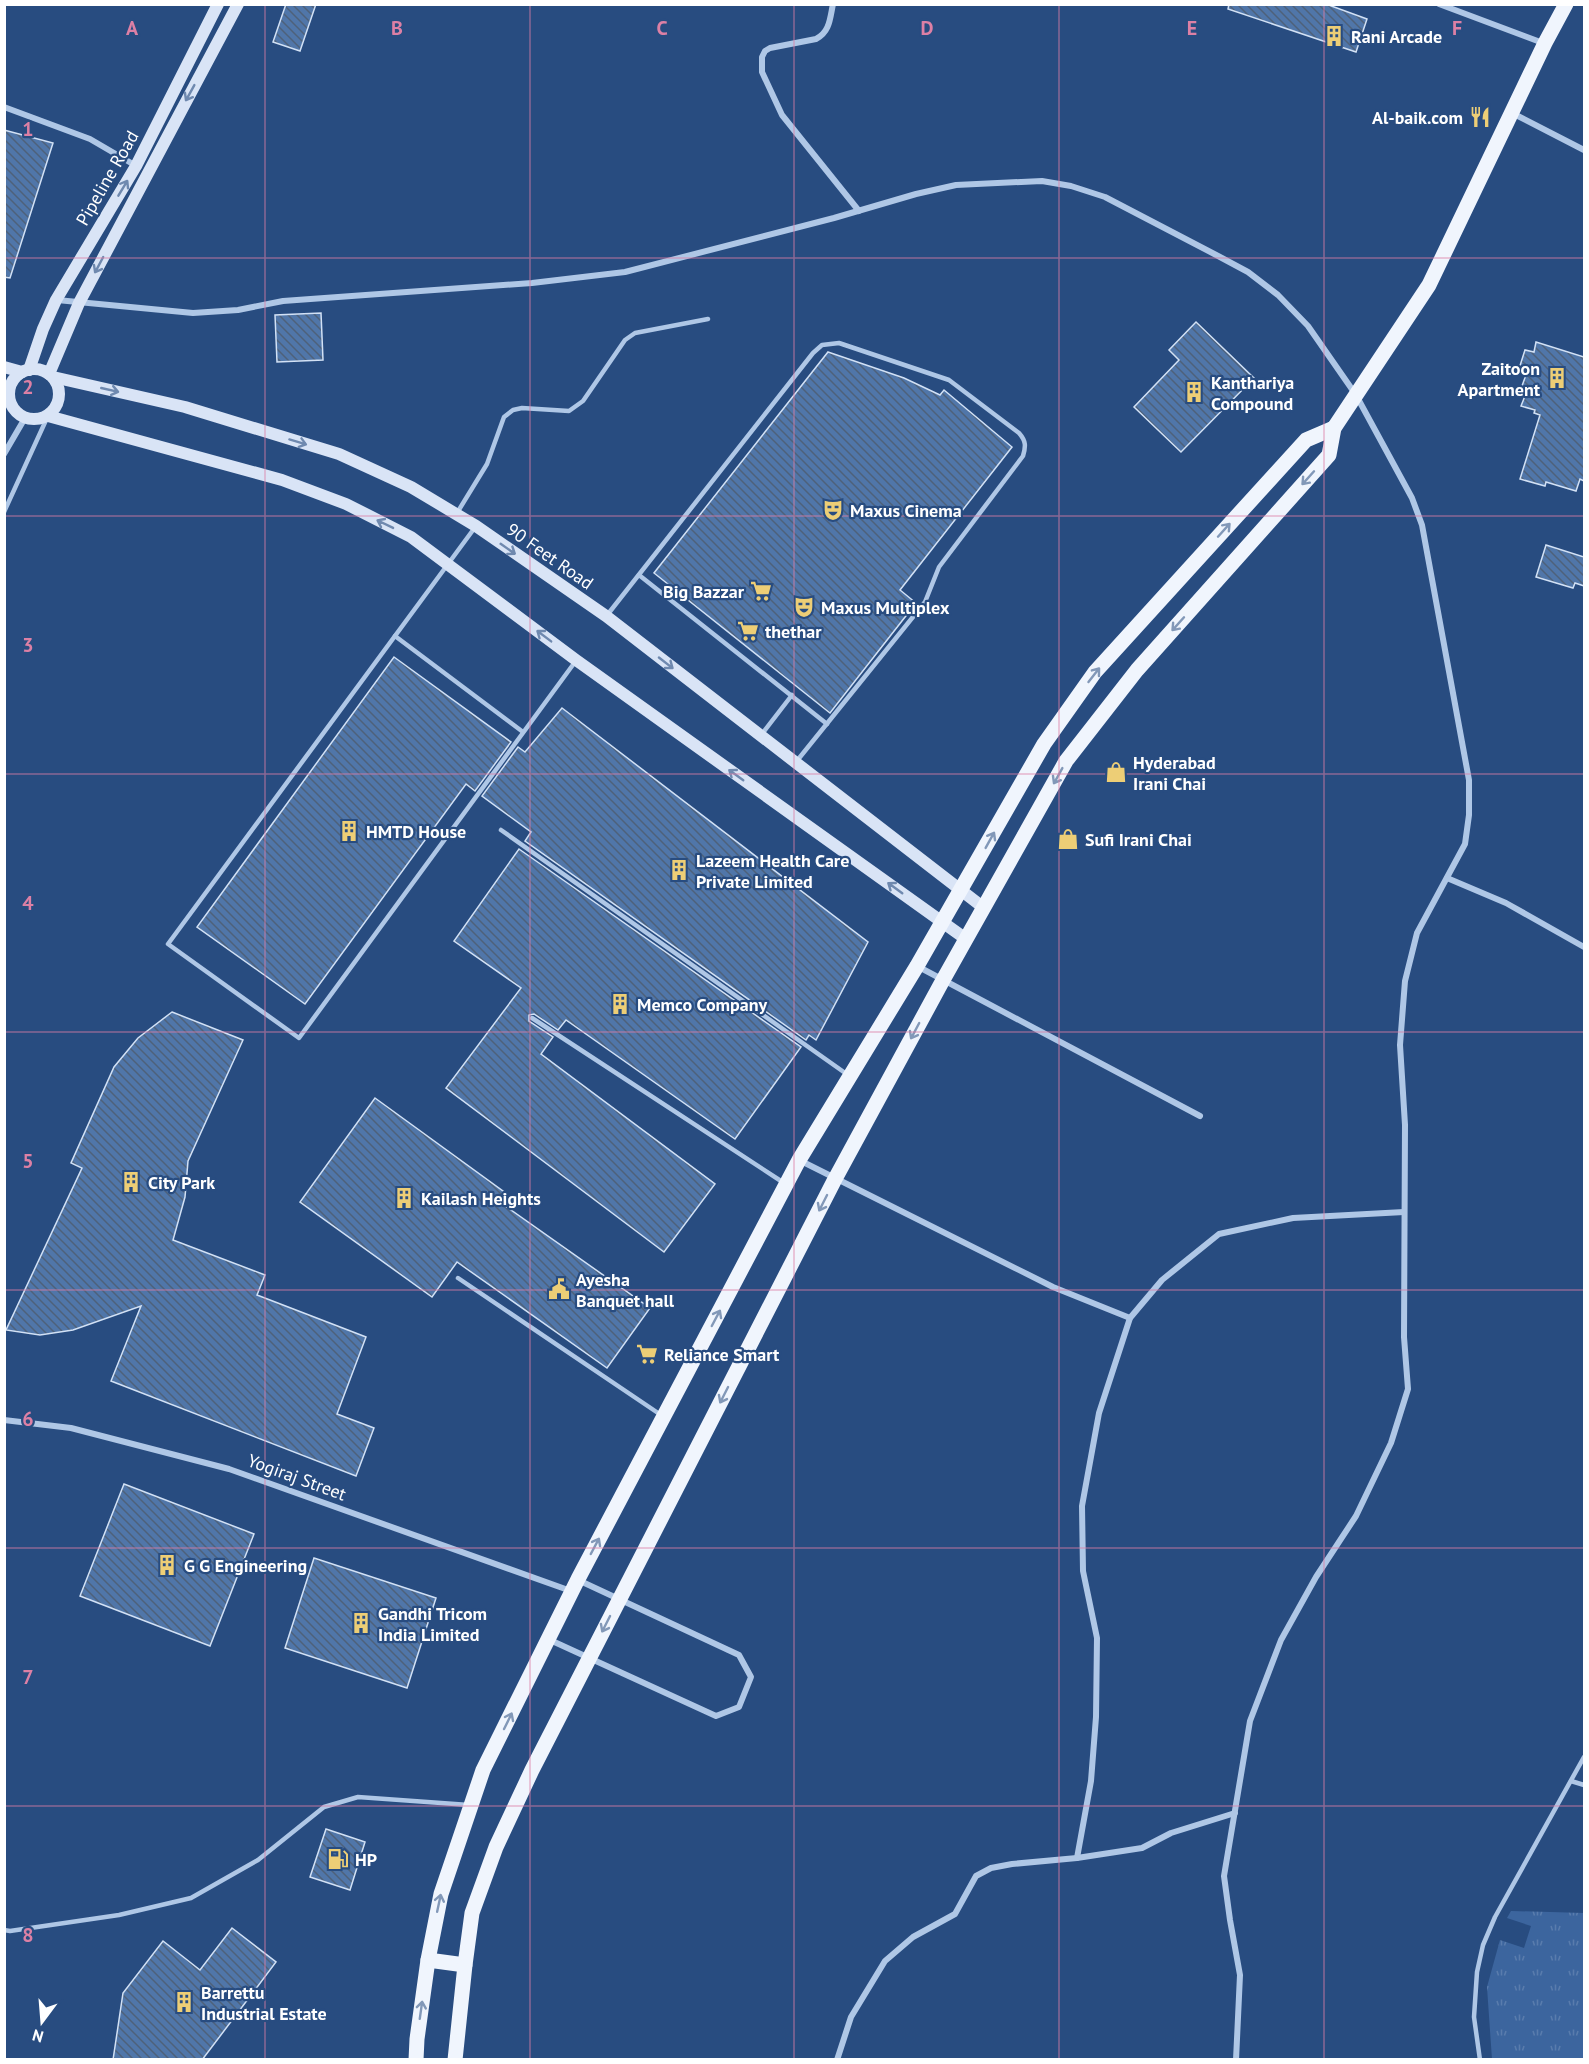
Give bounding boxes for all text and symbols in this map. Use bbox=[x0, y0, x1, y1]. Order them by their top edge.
text: A bbox=[126, 15, 139, 41]
text: B bbox=[391, 15, 403, 41]
text: C bbox=[656, 15, 668, 41]
text: D bbox=[921, 15, 934, 41]
text: E bbox=[1187, 15, 1197, 41]
text: F bbox=[1452, 15, 1462, 41]
building icon: Rani Arcade bbox=[1322, 24, 1346, 48]
place label: Rani Arcade bbox=[1351, 25, 1442, 48]
one-way arrow bbox=[184, 84, 196, 101]
restaurant icon: Al-baik.com bbox=[1468, 105, 1492, 129]
place label: Al-baik.com bbox=[1372, 106, 1463, 129]
text: 1 bbox=[22, 116, 34, 142]
street label: Pipeline Road bbox=[71, 126, 143, 230]
one-way arrow bbox=[117, 180, 129, 197]
one-way arrow bbox=[93, 256, 105, 273]
place label: Zaitoon Apartment bbox=[1458, 357, 1541, 401]
building icon: Zaitoon Apartment bbox=[1545, 366, 1569, 390]
place label: Kanthariya Compound bbox=[1211, 371, 1294, 415]
text: 2 bbox=[22, 374, 34, 400]
building icon: Kanthariya Compound bbox=[1182, 380, 1206, 404]
one-way arrow bbox=[101, 385, 120, 397]
one-way arrow bbox=[288, 437, 307, 448]
one-way arrow bbox=[1301, 470, 1315, 485]
theatre icon: Maxus Cinema bbox=[821, 498, 845, 522]
place label: Maxus Cinema bbox=[850, 499, 962, 522]
one-way arrow bbox=[377, 517, 395, 529]
street label: 90 Feet Road bbox=[502, 518, 598, 594]
one-way arrow bbox=[1217, 523, 1231, 538]
one-way arrow bbox=[500, 543, 516, 555]
supermarket icon: Big Bazzar bbox=[749, 579, 773, 603]
place label: Big Bazzar bbox=[663, 580, 745, 603]
theatre icon: Maxus Multiplex bbox=[792, 595, 816, 619]
place label: Maxus Multiplex bbox=[821, 596, 950, 619]
one-way arrow bbox=[1171, 616, 1185, 631]
supermarket icon: thethar bbox=[736, 619, 760, 643]
place label: thethar bbox=[765, 620, 822, 643]
one-way arrow bbox=[536, 630, 552, 643]
text: 3 bbox=[22, 632, 34, 658]
one-way arrow bbox=[658, 657, 674, 669]
one-way arrow bbox=[1087, 667, 1100, 683]
place label: Hyderabad Irani Chai bbox=[1133, 751, 1216, 795]
shop icon: Hyderabad Irani Chai bbox=[1104, 760, 1128, 784]
one-way arrow bbox=[1051, 767, 1063, 784]
one-way arrow bbox=[729, 769, 745, 781]
building icon: HMTD House bbox=[337, 819, 361, 843]
place label: HMTD House bbox=[366, 820, 466, 843]
shop icon: Sufi Irani Chai bbox=[1056, 827, 1080, 851]
place label: Sufi Irani Chai bbox=[1085, 828, 1192, 851]
one-way arrow bbox=[985, 831, 996, 849]
place label: Lazeem Health Care Private Limited bbox=[696, 849, 849, 893]
building icon: Lazeem Health Care Private Limited bbox=[667, 858, 691, 882]
one-way arrow bbox=[887, 882, 904, 894]
text: 4 bbox=[22, 890, 34, 916]
building icon: Memco Company bbox=[608, 992, 632, 1016]
place label: Memco Company bbox=[637, 993, 768, 1016]
one-way arrow bbox=[909, 1022, 921, 1039]
text: 5 bbox=[22, 1148, 34, 1174]
building icon: City Park bbox=[119, 1170, 143, 1194]
place label: City Park bbox=[148, 1171, 215, 1194]
building icon: Kailash Heights bbox=[392, 1186, 416, 1210]
place label: Kailash Heights bbox=[421, 1187, 541, 1210]
one-way arrow bbox=[817, 1193, 828, 1211]
place label: Ayesha Banquet hall bbox=[576, 1268, 675, 1312]
public building icon: Ayesha Banquet hall bbox=[547, 1277, 571, 1301]
one-way arrow bbox=[711, 1310, 722, 1328]
supermarket icon: Reliance Smart bbox=[635, 1342, 659, 1366]
place label: Reliance Smart bbox=[664, 1343, 780, 1366]
one-way arrow bbox=[718, 1386, 730, 1403]
text: 6 bbox=[22, 1406, 34, 1432]
street label: Yogiraj Street bbox=[245, 1449, 349, 1505]
one-way arrow bbox=[590, 1538, 601, 1556]
building icon: G G Engineering bbox=[155, 1553, 179, 1577]
place label: G G Engineering bbox=[184, 1554, 307, 1577]
place label: Gandhi Tricom India Limited bbox=[378, 1602, 487, 1646]
building icon: Gandhi Tricom India Limited bbox=[349, 1611, 373, 1635]
one-way arrow bbox=[600, 1615, 611, 1633]
text: 7 bbox=[22, 1664, 34, 1690]
one-way arrow bbox=[503, 1712, 514, 1730]
fuel station icon: HP bbox=[326, 1847, 350, 1871]
place label: HP bbox=[355, 1848, 377, 1871]
one-way arrow bbox=[434, 1893, 445, 1913]
text: 8 bbox=[22, 1922, 34, 1948]
place label: Barrettu Industrial Estate bbox=[201, 1981, 327, 2025]
building icon: Barrettu Industrial Estate bbox=[172, 1990, 196, 2014]
north arrow bbox=[12, 1992, 72, 2052]
one-way arrow bbox=[415, 2000, 426, 2020]
text: N bbox=[30, 2025, 46, 2047]

